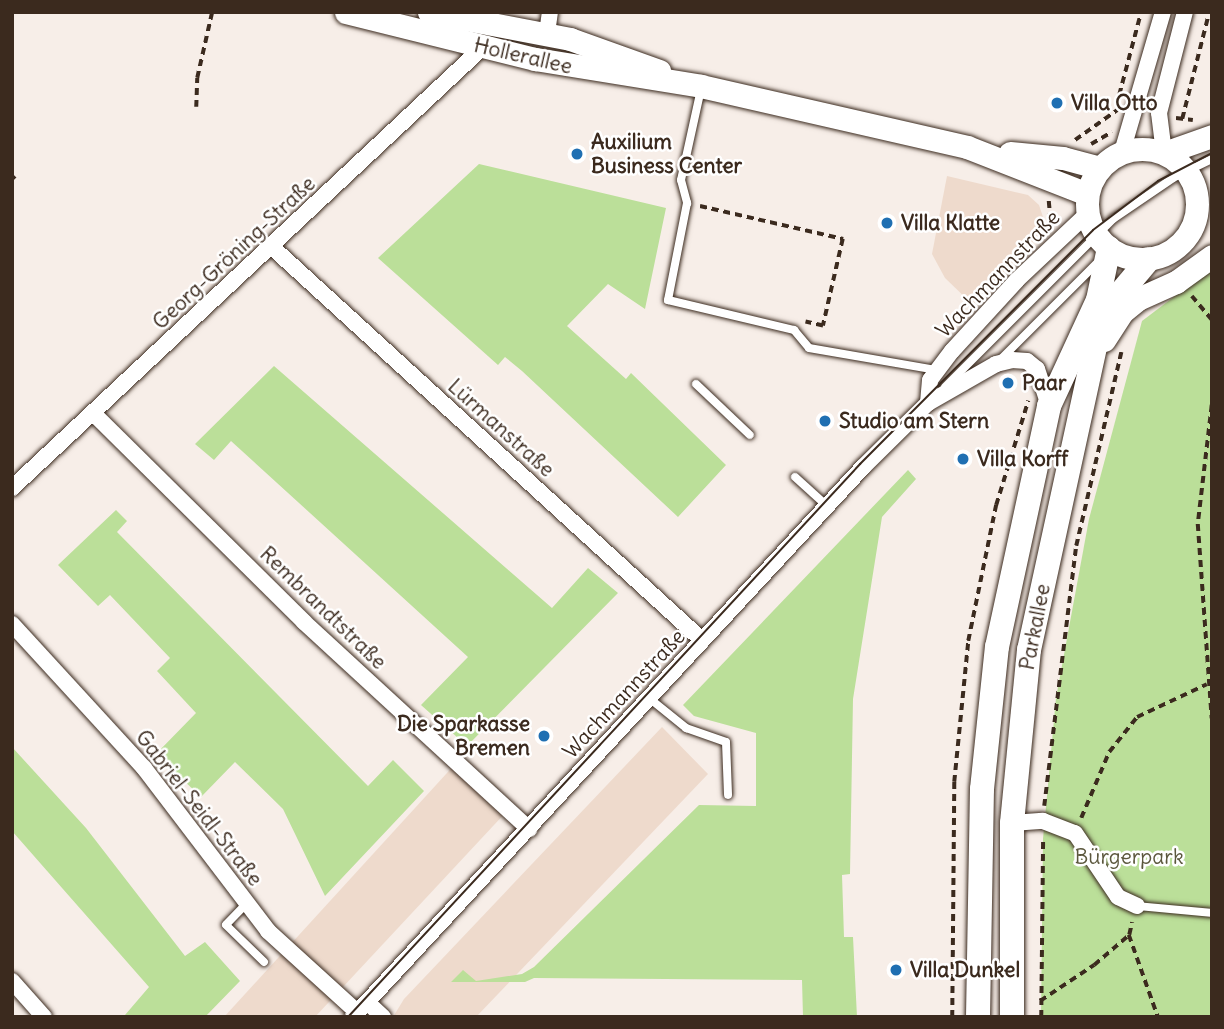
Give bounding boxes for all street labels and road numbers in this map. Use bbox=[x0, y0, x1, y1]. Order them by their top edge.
street label: Hollerallee bbox=[471, 32, 575, 80]
street label: Georg-Gröning-Straße bbox=[148, 171, 320, 335]
street label: Wachmannstraße bbox=[931, 205, 1065, 343]
street label: Lürmanstraße bbox=[443, 374, 559, 482]
street label: Rembrandtstraße bbox=[255, 541, 391, 675]
street label: Parkallee bbox=[1014, 582, 1056, 672]
street label: Wachmannstraße bbox=[558, 624, 690, 764]
street label: Gabriel-Seidl-Straße bbox=[130, 725, 268, 891]

